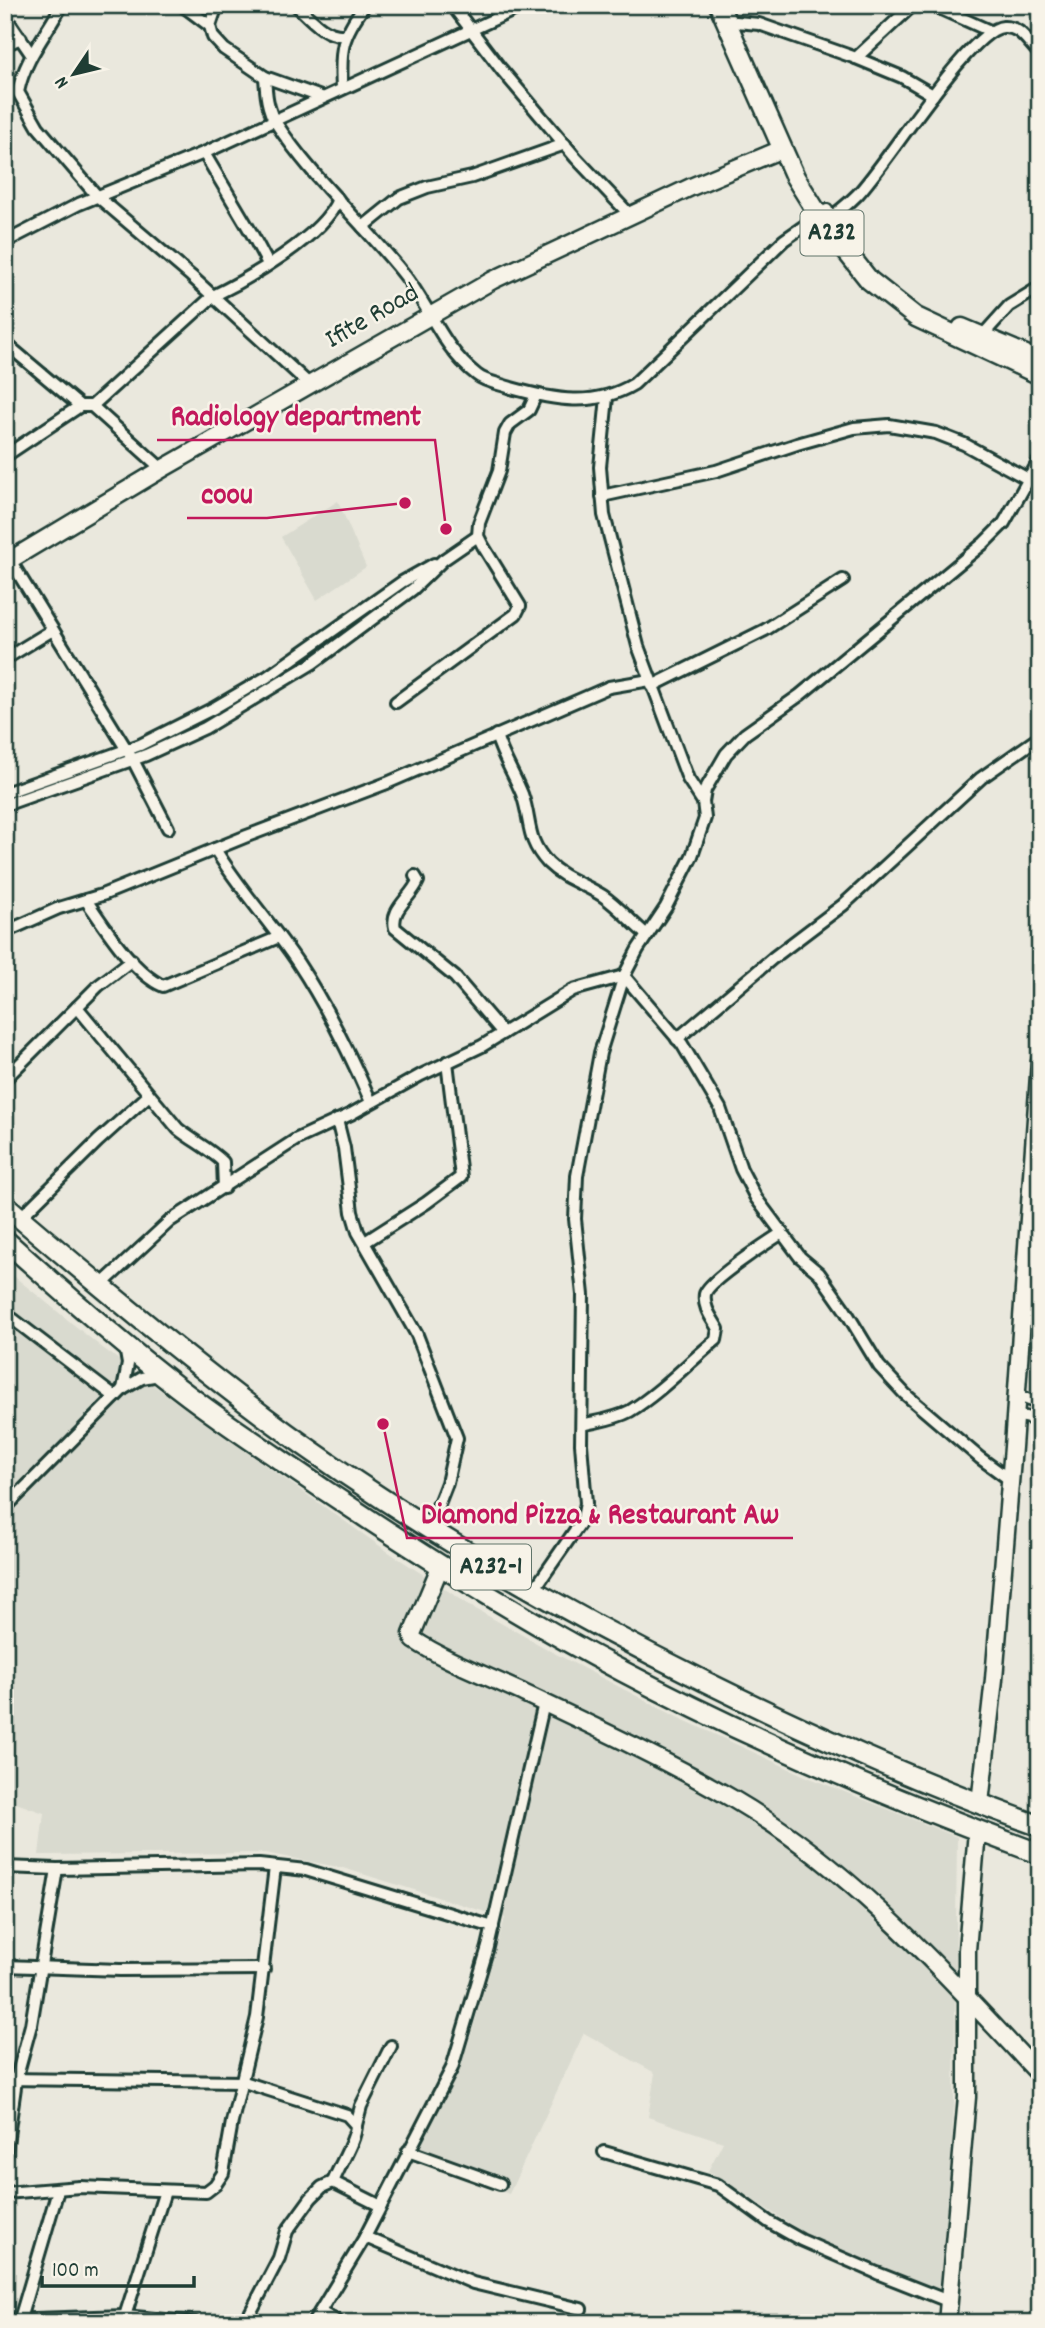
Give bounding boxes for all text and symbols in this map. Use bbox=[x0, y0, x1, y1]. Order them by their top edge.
north arrow bbox=[38, 38, 108, 108]
text: N bbox=[49, 70, 77, 93]
road number: A232 bbox=[800, 210, 864, 256]
street label: Ifite Road bbox=[318, 275, 428, 361]
callout: Radiology department bbox=[157, 389, 435, 440]
text: Radiology department bbox=[171, 398, 421, 441]
callout: coou bbox=[187, 467, 267, 518]
text: coou bbox=[201, 476, 253, 519]
callout: Diamond Pizza & Restaurant Aw bbox=[407, 1487, 793, 1538]
text: Diamond Pizza & Restaurant Aw bbox=[421, 1496, 779, 1539]
road number: A232-1 bbox=[451, 1544, 531, 1590]
scale bar bbox=[42, 2244, 194, 2288]
text: 100 m bbox=[52, 2257, 99, 2287]

